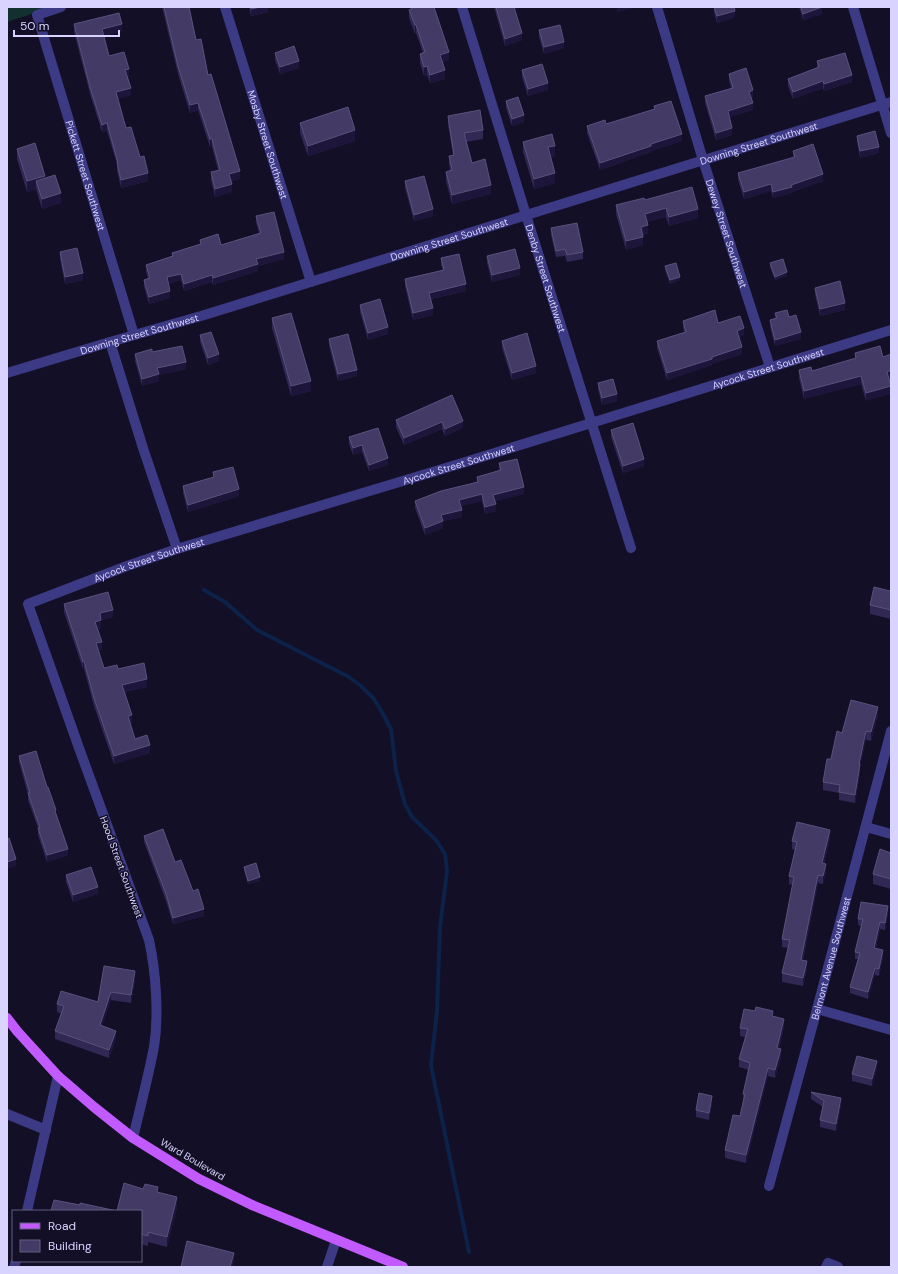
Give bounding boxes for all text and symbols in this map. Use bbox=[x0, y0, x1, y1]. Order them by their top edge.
scale bar bbox=[14, 12, 119, 38]
text: 50 m bbox=[20, 18, 49, 34]
street label: Mosby Street Southwest bbox=[244, 88, 291, 201]
street label: Pickett Street Southwest bbox=[62, 119, 108, 233]
street label: Downing Street Southwest bbox=[698, 119, 819, 168]
street label: Dewey Street Southwest bbox=[703, 178, 750, 290]
street label: Downing Street Southwest bbox=[389, 215, 510, 264]
street label: Denby Street Southwest bbox=[522, 223, 569, 334]
street label: Downing Street Southwest bbox=[79, 311, 200, 358]
street label: Aycock Street Southwest bbox=[711, 345, 826, 392]
street label: Aycock Street Southwest bbox=[401, 441, 516, 488]
street label: Aycock Street Southwest bbox=[92, 535, 206, 585]
street label: Hood Street Southwest bbox=[97, 814, 146, 920]
street label: Belmont Avenue Southwest bbox=[808, 895, 854, 1021]
street label: Ward Boulevard bbox=[158, 1136, 227, 1183]
legend bbox=[12, 1210, 142, 1262]
text: Road bbox=[48, 1218, 76, 1234]
text: Building bbox=[48, 1238, 92, 1254]

